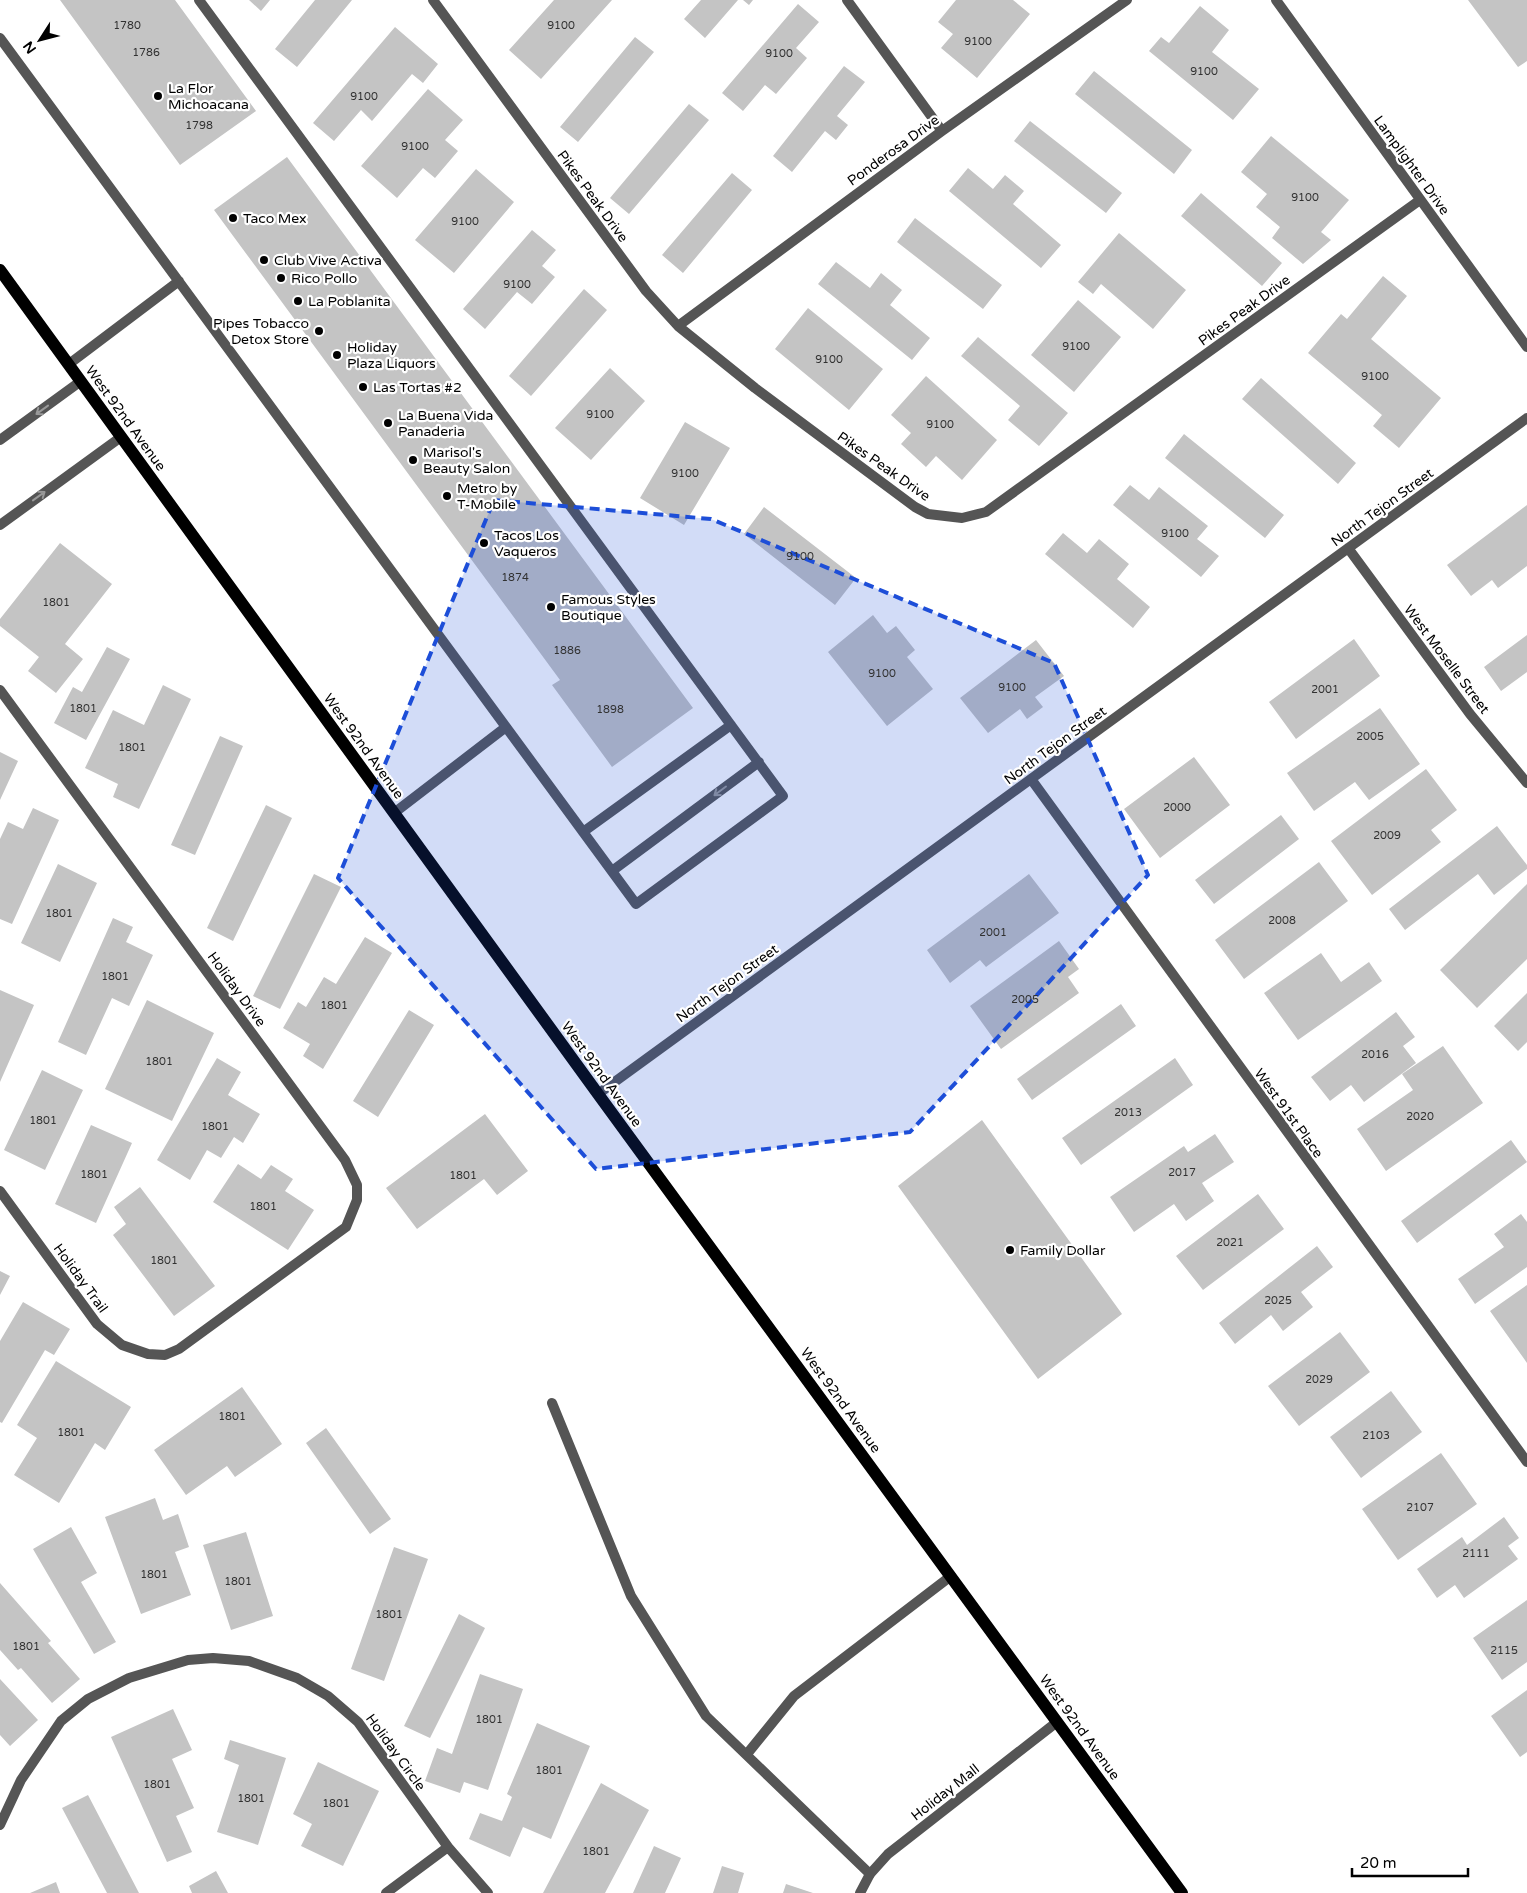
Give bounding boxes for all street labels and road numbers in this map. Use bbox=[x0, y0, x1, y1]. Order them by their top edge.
street label: Ponderosa Drive bbox=[844, 111, 943, 189]
street label: Lamplighter Drive bbox=[1370, 112, 1453, 218]
street label: Pikes Peak Drive bbox=[554, 147, 632, 246]
street label: Pikes Peak Drive bbox=[1195, 271, 1294, 349]
street label: West 92nd Avenue bbox=[82, 362, 169, 474]
street label: Pikes Peak Drive bbox=[834, 428, 933, 505]
street label: North Tejon Street bbox=[1328, 464, 1437, 550]
street label: West Moselle Street bbox=[1400, 601, 1494, 718]
street label: West 92nd Avenue bbox=[320, 690, 407, 802]
street label: North Tejon Street bbox=[1001, 702, 1110, 788]
street label: North Tejon Street bbox=[673, 940, 782, 1026]
street label: Holiday Drive bbox=[204, 949, 269, 1030]
street label: West 92nd Avenue bbox=[558, 1018, 645, 1130]
street label: West 91st Place bbox=[1250, 1065, 1327, 1161]
street label: Holiday Trail bbox=[50, 1240, 111, 1316]
street label: West 92nd Avenue bbox=[797, 1344, 884, 1456]
street label: West 92nd Avenue bbox=[1036, 1671, 1123, 1783]
street label: Holiday Circle bbox=[362, 1711, 429, 1794]
street label: Holiday Mall bbox=[908, 1760, 983, 1824]

